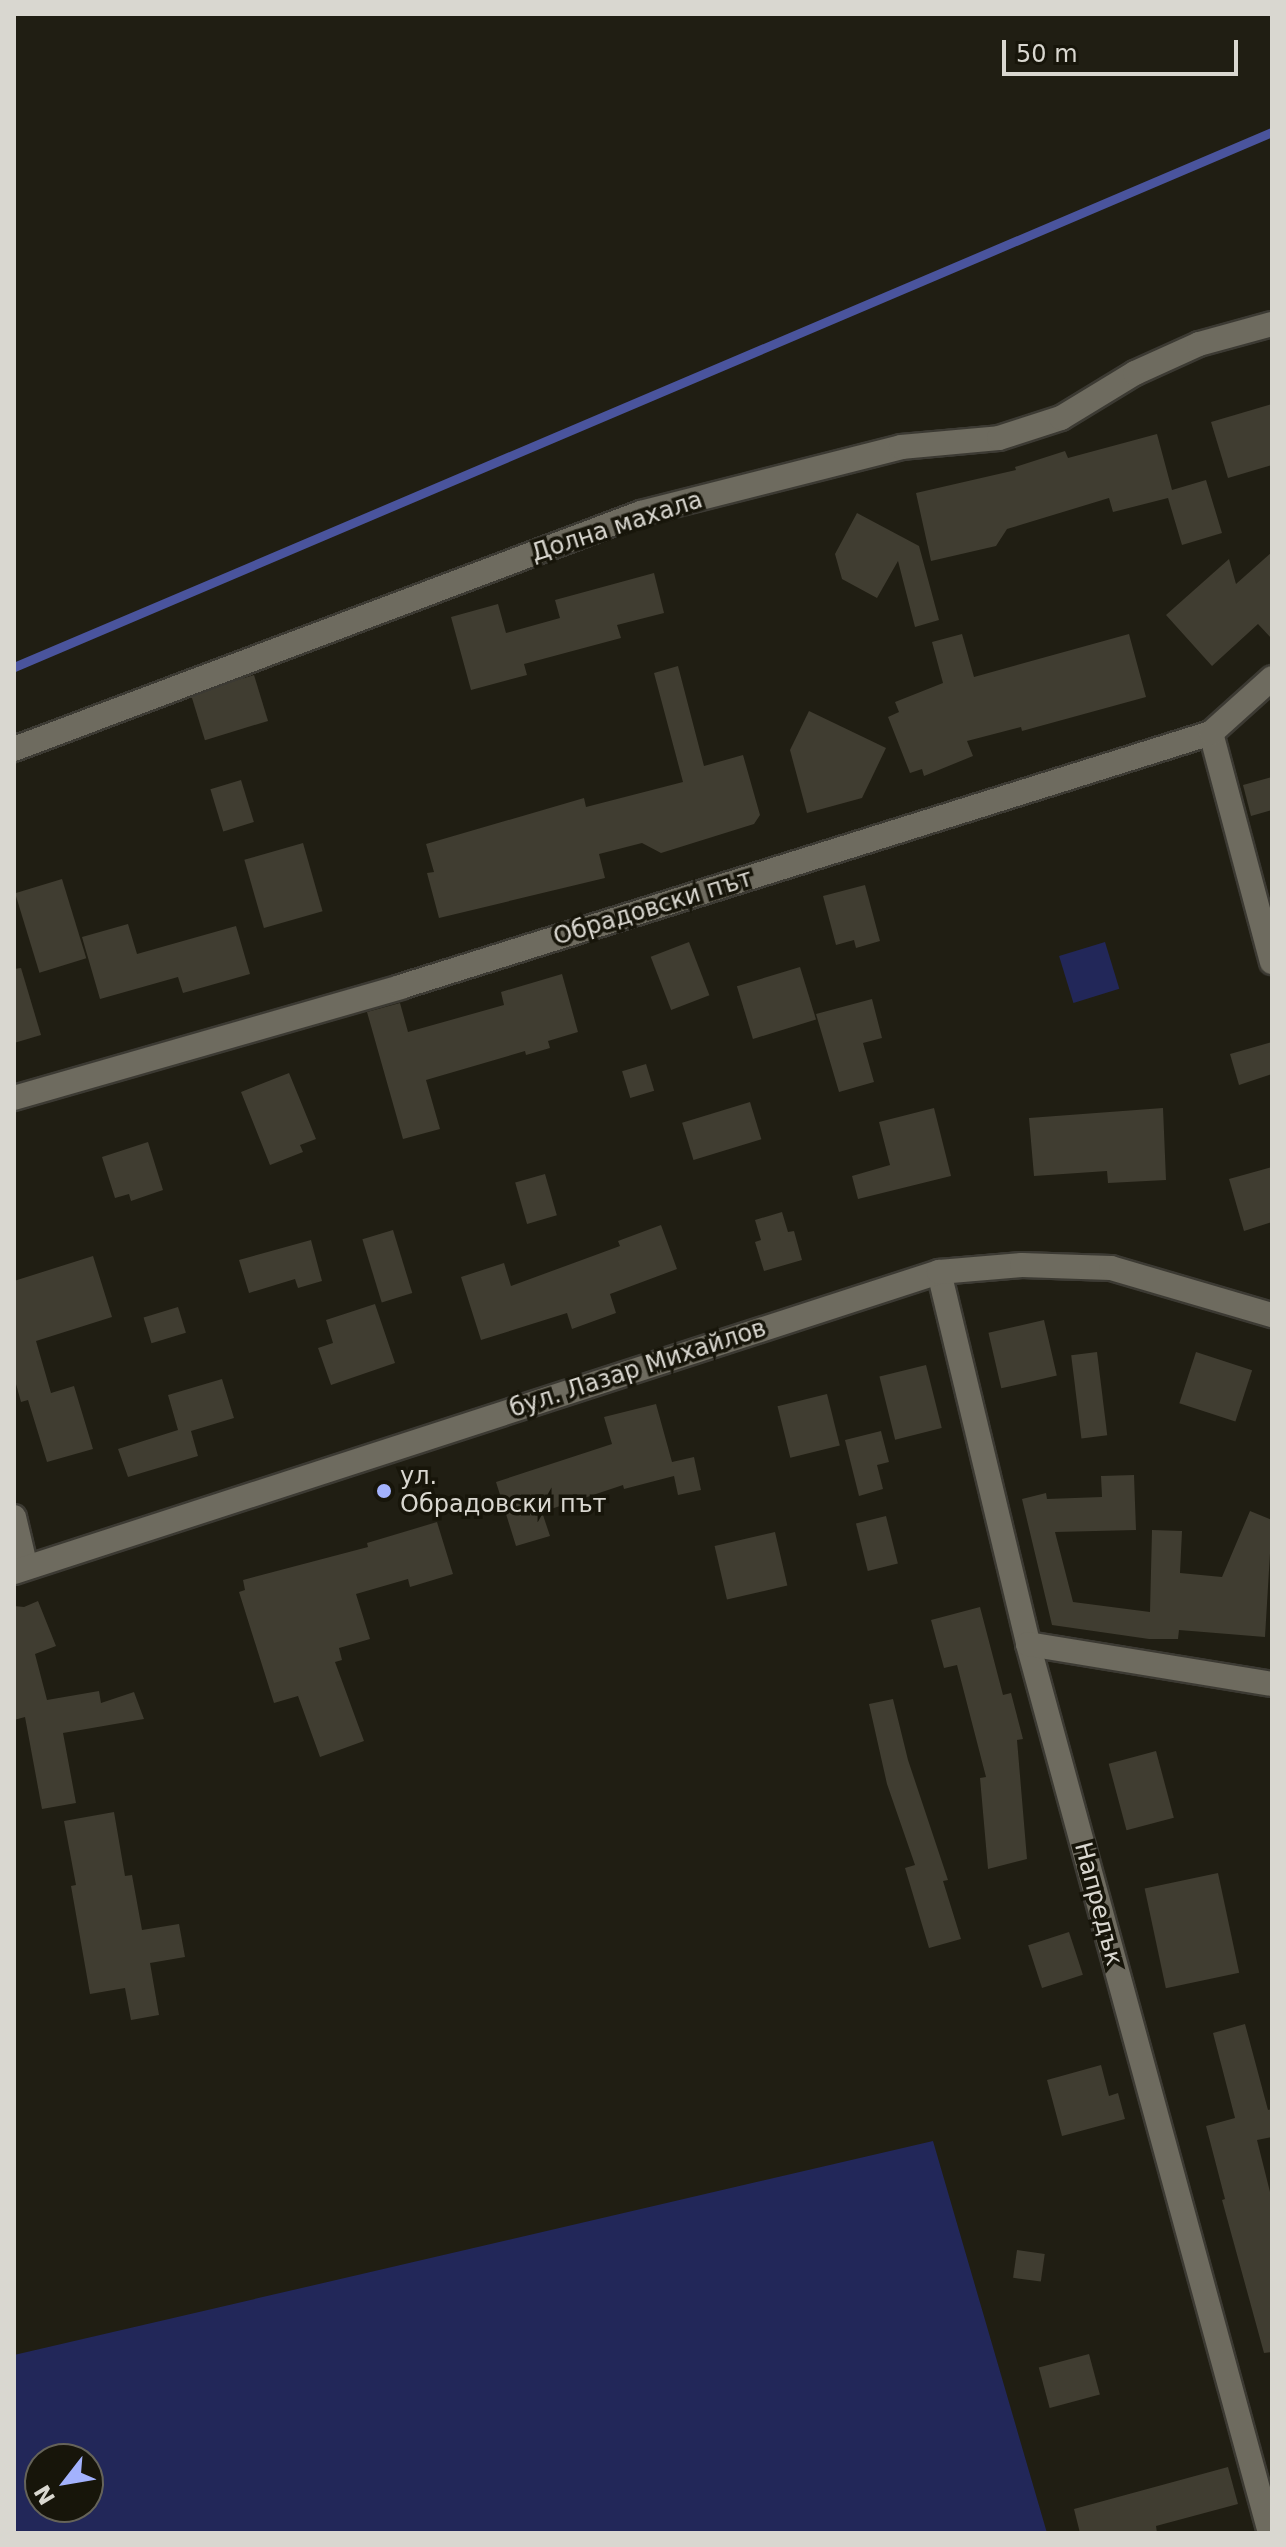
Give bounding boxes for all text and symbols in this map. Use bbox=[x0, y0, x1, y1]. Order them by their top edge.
scale bar bbox=[1006, 24, 1242, 74]
text: 50 m bbox=[1016, 40, 1078, 68]
street label: Долна махала bbox=[528, 486, 706, 568]
street label: Обрадовски път bbox=[550, 864, 756, 952]
street label: бул. Лазар Михайлов bbox=[506, 1314, 770, 1424]
place label: ул. Обрадовски път bbox=[400, 1463, 607, 1519]
marker: ул. Обрадовски път bbox=[375, 1482, 393, 1500]
street label: Напредък bbox=[1068, 1839, 1128, 1969]
north arrow bbox=[24, 2443, 104, 2523]
text: N bbox=[29, 2480, 60, 2509]

